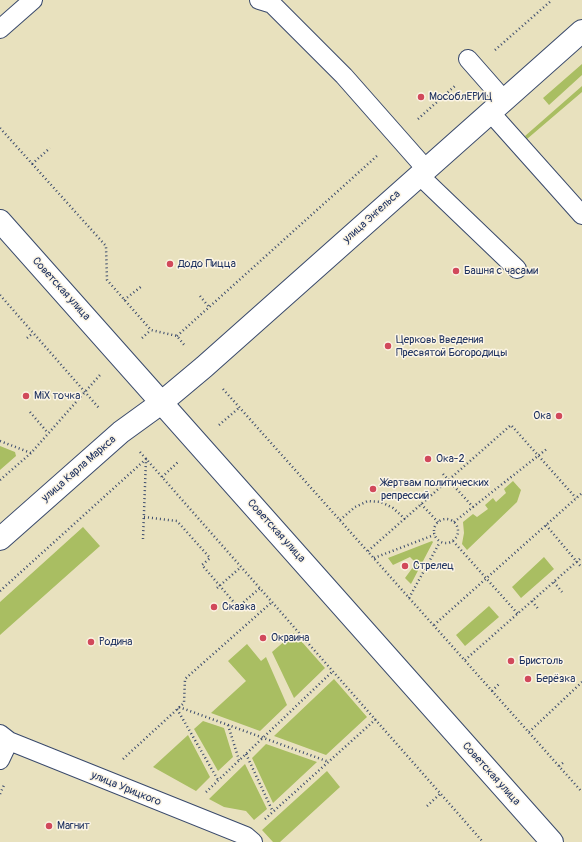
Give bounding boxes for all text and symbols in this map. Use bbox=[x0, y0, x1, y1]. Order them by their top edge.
place label: МособлЕРИЦ bbox=[429, 90, 492, 104]
marker: МособлЕРИЦ bbox=[416, 92, 426, 102]
street label: улица Энгельса bbox=[341, 188, 403, 246]
street label: Советская улица bbox=[29, 255, 93, 323]
place label: Додо Пицца bbox=[178, 257, 236, 271]
marker: Додо Пицца bbox=[165, 259, 175, 269]
place label: Башня с часами bbox=[464, 264, 538, 278]
marker: Башня с часами bbox=[451, 266, 461, 276]
place label: Церковь Введения Пресвятой Богородицы bbox=[396, 333, 507, 359]
marker: Церковь Введения Пресвятой Богородицы bbox=[383, 341, 393, 351]
place label: MiX точка bbox=[34, 389, 80, 403]
marker: MiX точка bbox=[21, 391, 31, 401]
place label: Ока bbox=[533, 409, 551, 423]
marker: Ока bbox=[554, 411, 564, 421]
street label: улица Карла Маркса bbox=[39, 433, 119, 505]
place label: Ока-2 bbox=[436, 452, 465, 466]
marker: Ока-2 bbox=[423, 454, 433, 464]
place label: Жертвам политических репрессий bbox=[381, 476, 489, 502]
marker: Жертвам политических репрессий bbox=[368, 484, 378, 494]
street label: Советская улица bbox=[244, 497, 308, 565]
place label: Стрелец bbox=[413, 559, 454, 573]
marker: Стрелец bbox=[400, 561, 410, 571]
place label: Сказка bbox=[222, 600, 256, 614]
marker: Сказка bbox=[209, 602, 219, 612]
place label: Окраина bbox=[271, 631, 309, 645]
marker: Окраина bbox=[258, 633, 268, 643]
place label: Родина bbox=[99, 635, 132, 649]
marker: Родина bbox=[86, 637, 96, 647]
place label: Бристоль bbox=[519, 654, 563, 668]
marker: Бристоль bbox=[506, 656, 516, 666]
place label: Берёзка bbox=[536, 672, 575, 686]
marker: Берёзка bbox=[523, 674, 533, 684]
street label: Советская улица bbox=[459, 740, 523, 808]
street label: улица Урицкого bbox=[89, 769, 163, 809]
place label: Магнит bbox=[57, 819, 90, 833]
marker: Магнит bbox=[44, 821, 54, 831]

